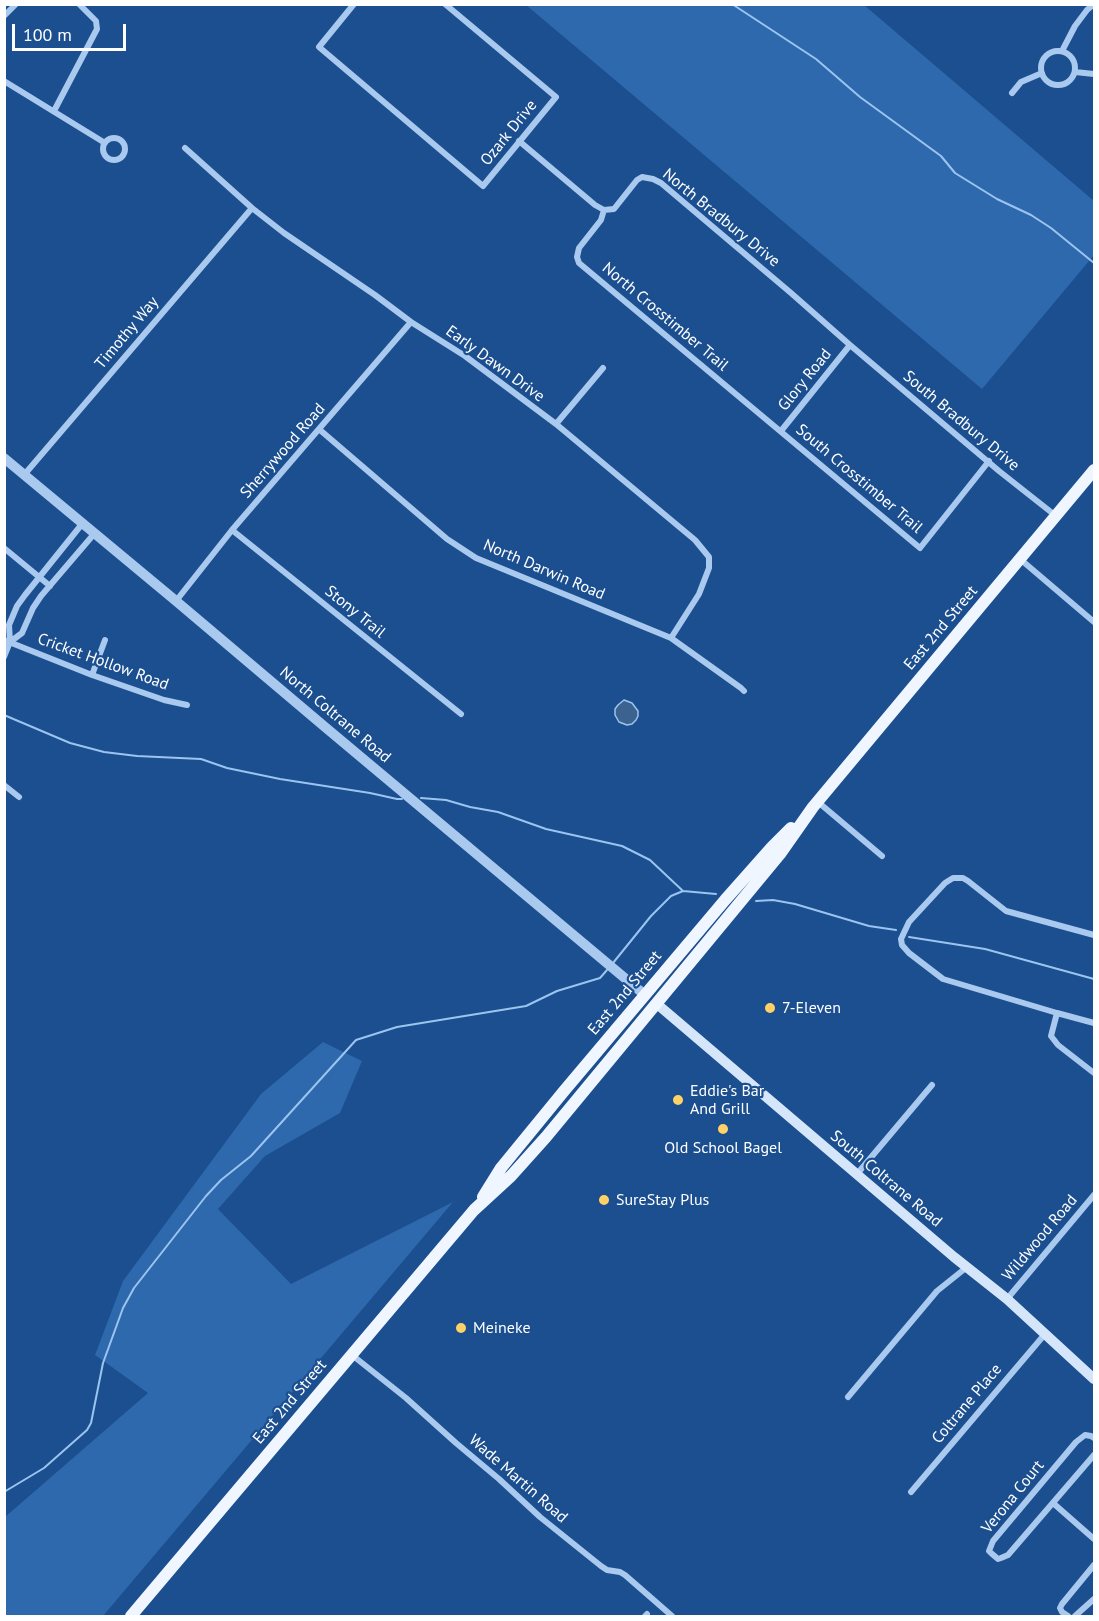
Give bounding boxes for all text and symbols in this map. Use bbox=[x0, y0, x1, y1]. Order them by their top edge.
scale bar bbox=[15, 12, 129, 50]
text: 100 m bbox=[23, 23, 72, 46]
street label: Ozark Drive bbox=[477, 96, 541, 170]
street label: North Bradbury Drive bbox=[658, 165, 784, 271]
street label: North Crosstimber Trail bbox=[598, 259, 732, 375]
street label: Timothy Way bbox=[91, 293, 163, 373]
street label: Early Dawn Drive bbox=[442, 322, 548, 406]
street label: Glory Road bbox=[774, 345, 836, 415]
street label: South Bradbury Drive bbox=[899, 367, 1023, 475]
street label: Sherrywood Road bbox=[237, 400, 329, 502]
street label: South Crosstimber Trail bbox=[792, 420, 926, 538]
street label: North Darwin Road bbox=[480, 536, 608, 604]
street label: Stony Trail bbox=[321, 582, 389, 642]
street label: East 2nd Street bbox=[900, 582, 982, 674]
street label: Cricket Hollow Road bbox=[35, 629, 171, 695]
street label: North Coltrane Road bbox=[275, 663, 395, 767]
street label: East 2nd Street bbox=[584, 947, 666, 1039]
place label: 7-Eleven bbox=[782, 998, 841, 1018]
marker: 7-Eleven bbox=[763, 1001, 777, 1015]
place label: Eddie's Bar And Grill bbox=[690, 1081, 764, 1119]
marker: Eddie's Bar And Grill bbox=[671, 1093, 685, 1107]
marker: Old School Bagel bbox=[716, 1122, 730, 1136]
street label: South Coltrane Road bbox=[826, 1127, 946, 1231]
place label: Old School Bagel bbox=[664, 1138, 782, 1158]
place label: SureStay Plus bbox=[616, 1190, 709, 1210]
street label: Wildwood Road bbox=[998, 1191, 1082, 1285]
marker: SureStay Plus bbox=[597, 1193, 611, 1207]
place label: Meineke bbox=[473, 1318, 531, 1338]
marker: Meineke bbox=[454, 1321, 468, 1335]
street label: East 2nd Street bbox=[249, 1356, 331, 1448]
street label: Coltrane Place bbox=[928, 1360, 1006, 1448]
street label: Wade Martin Road bbox=[465, 1431, 571, 1527]
street label: Verona Court bbox=[978, 1457, 1048, 1537]

